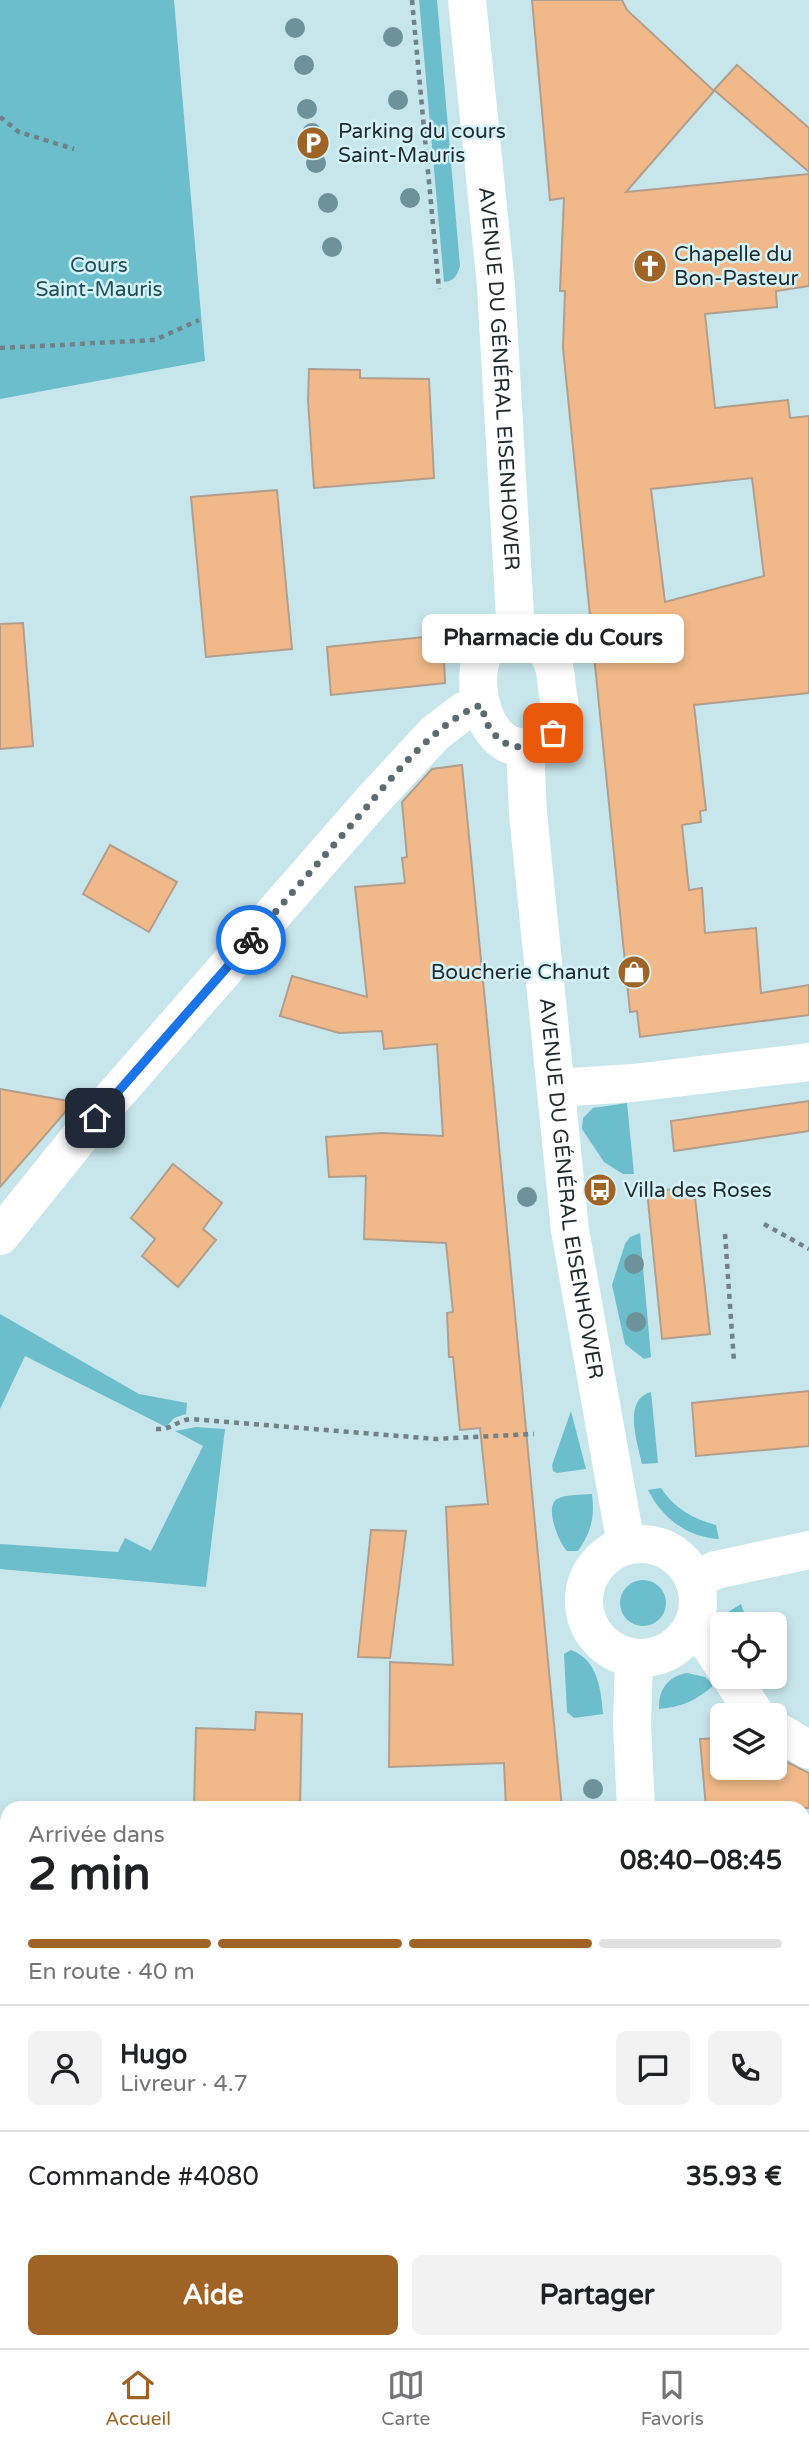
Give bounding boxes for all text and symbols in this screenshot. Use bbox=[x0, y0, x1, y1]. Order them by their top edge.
place label: Parking du cours Saint-Mauris bbox=[338, 119, 506, 168]
parking icon: Parking du cours Saint-Mauris bbox=[294, 124, 332, 162]
street label: AVENUE DU GÉNÉRAL EISENHOWER bbox=[473, 186, 524, 571]
place label: Chapelle du Bon-Pasteur bbox=[674, 242, 799, 291]
church icon: Chapelle du Bon-Pasteur bbox=[631, 247, 669, 285]
park label: Cours Saint-Mauris bbox=[35, 253, 163, 302]
callout: Pharmacie du Cours bbox=[422, 614, 684, 663]
text: Pharmacie du Cours bbox=[443, 624, 663, 652]
pin bbox=[523, 703, 583, 763]
icon: bag bbox=[534, 714, 572, 752]
courier bbox=[216, 905, 286, 975]
icon: bike bbox=[232, 921, 270, 959]
shop icon: Boucherie Chanut bbox=[615, 953, 653, 991]
place label: Boucherie Chanut bbox=[431, 960, 610, 985]
street label: AVENUE DU GÉNÉRAL EISENHOWER bbox=[534, 997, 608, 1381]
pin bbox=[65, 1088, 125, 1148]
icon: home bbox=[76, 1099, 114, 1137]
bus stop icon: Villa des Roses bbox=[581, 1171, 619, 1209]
place label: Villa des Roses bbox=[624, 1178, 772, 1203]
map controls bbox=[710, 1612, 787, 1780]
button: locate bbox=[710, 1612, 787, 1689]
button: layers bbox=[710, 1703, 787, 1780]
text: Arrivée dans bbox=[28, 1821, 165, 1849]
text: 08:40–08:45 bbox=[620, 1845, 782, 1876]
text: 2 min bbox=[28, 1847, 151, 1902]
text: En route · 40 m bbox=[28, 1958, 195, 1986]
button: person bbox=[28, 2031, 102, 2105]
button: chat bbox=[616, 2031, 690, 2105]
button: phone bbox=[708, 2031, 782, 2105]
text: Hugo bbox=[120, 2039, 187, 2070]
text: Livreur · 4.7 bbox=[120, 2070, 248, 2098]
text: Commande #4080 bbox=[28, 2161, 259, 2192]
text: 35.93 € bbox=[686, 2161, 782, 2192]
button: Aide bbox=[28, 2255, 398, 2335]
button: Partager bbox=[412, 2255, 782, 2335]
tab: Accueil bbox=[105, 2366, 171, 2430]
tab: Carte bbox=[381, 2366, 430, 2430]
tab: Favoris bbox=[641, 2366, 704, 2430]

